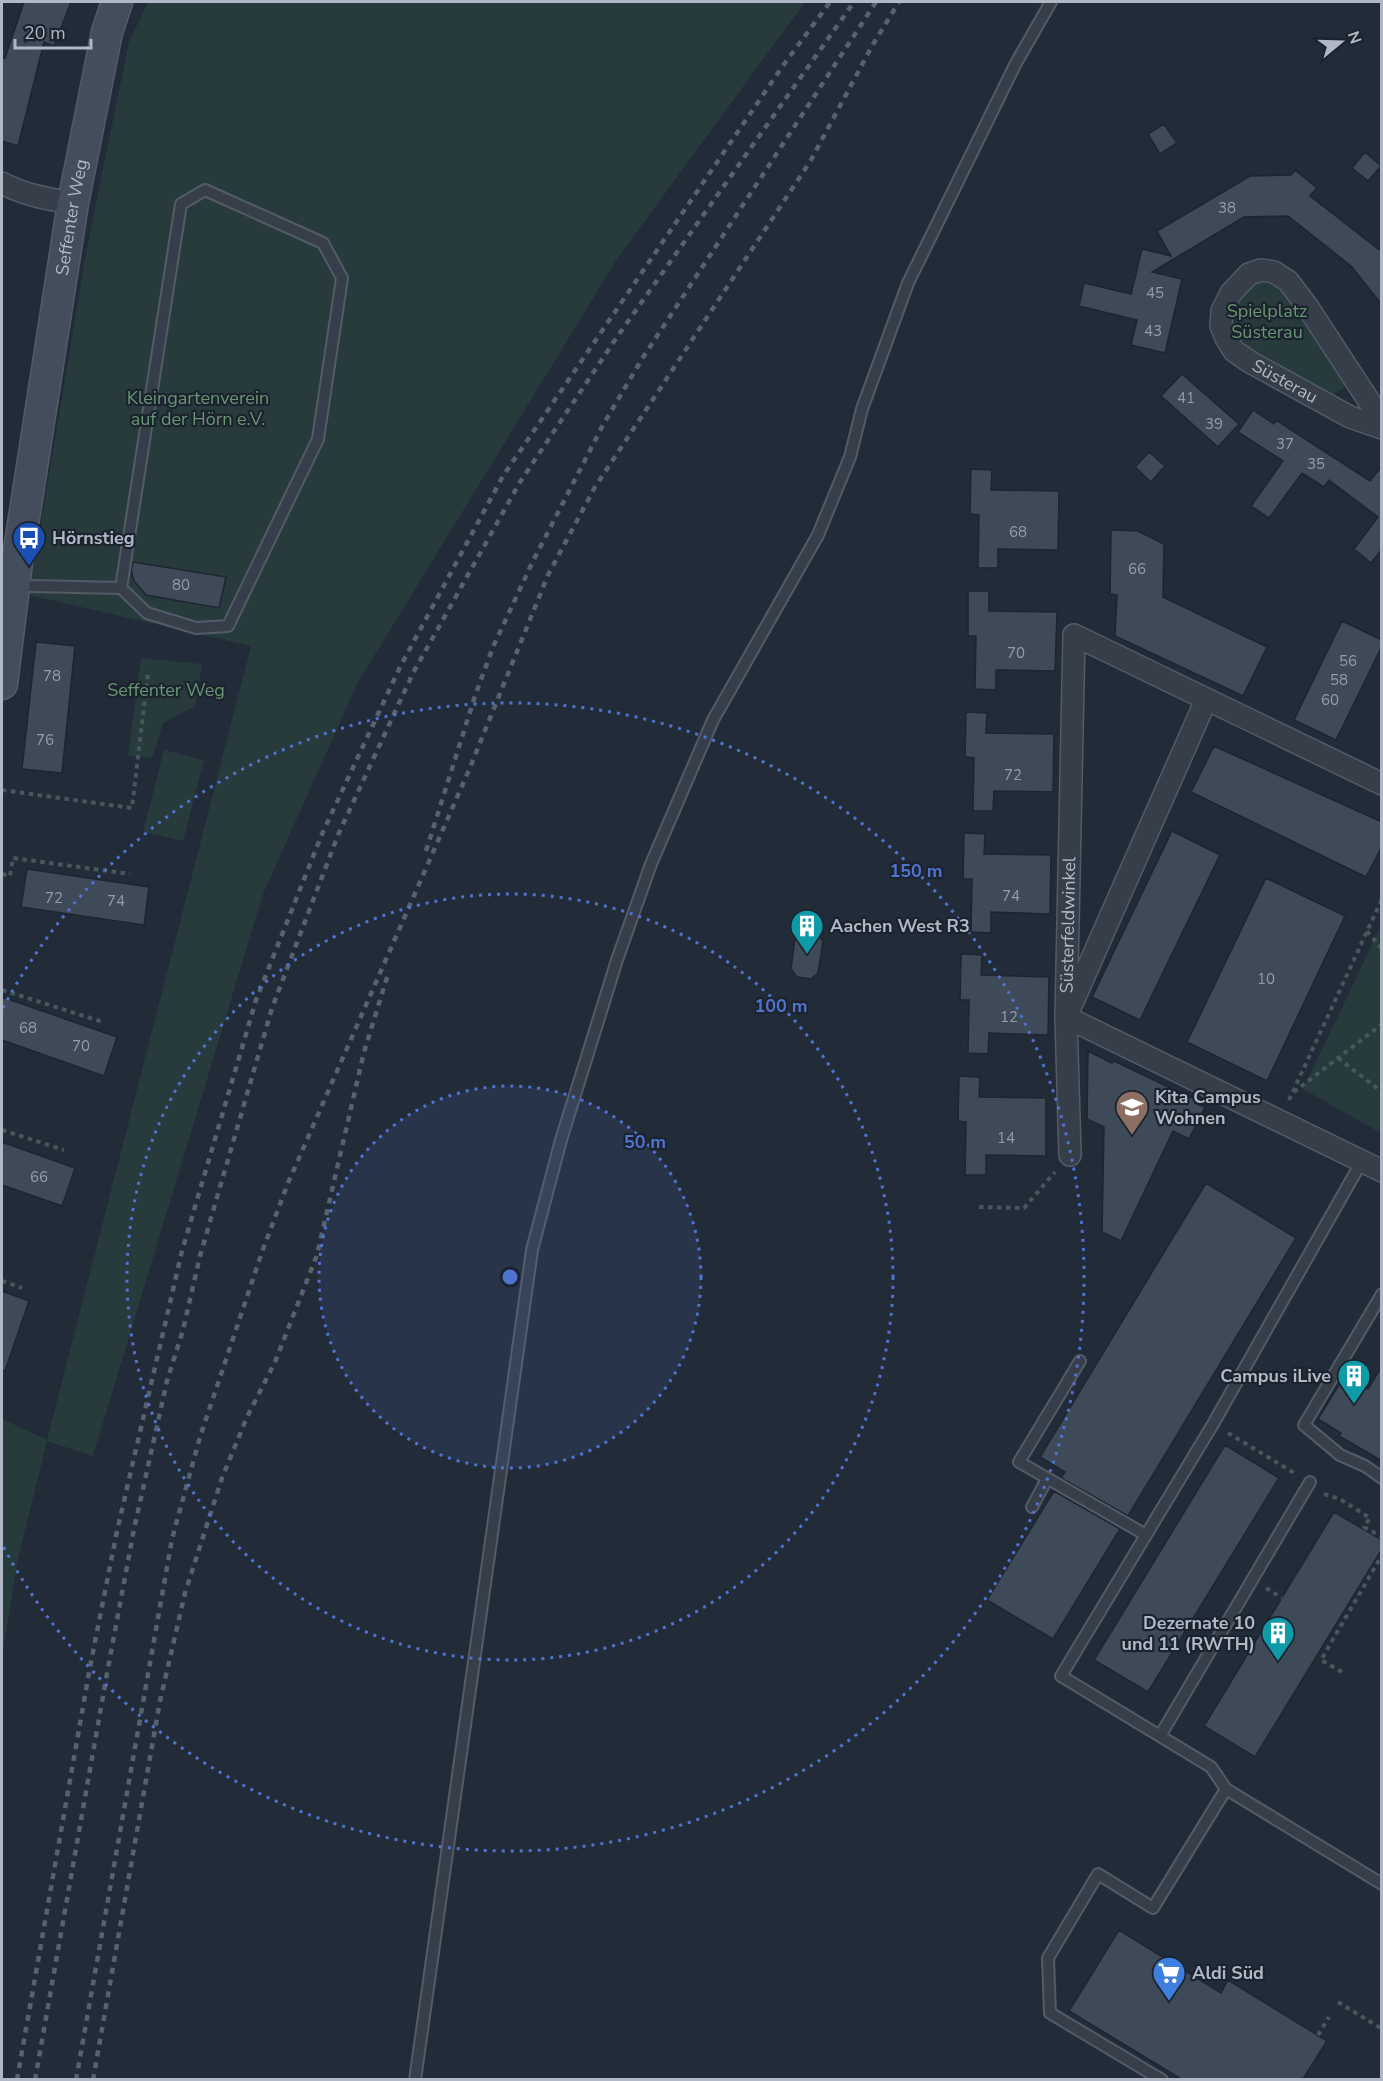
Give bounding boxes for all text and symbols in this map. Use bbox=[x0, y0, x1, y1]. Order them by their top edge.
scale bar bbox=[15, 12, 92, 50]
north arrow bbox=[1311, 12, 1371, 72]
text: 20 m bbox=[24, 21, 66, 45]
text: N bbox=[1342, 28, 1367, 47]
street label: Seffenter Weg bbox=[50, 157, 93, 277]
house number: 38 bbox=[1218, 198, 1236, 218]
house number: 45 bbox=[1146, 283, 1164, 303]
park label: Spielplatz Süsterau bbox=[1227, 299, 1307, 344]
house number: 43 bbox=[1144, 321, 1162, 341]
street label: Süsterau bbox=[1248, 353, 1322, 409]
park label: Kleingartenverein auf der Hörn e.V. bbox=[127, 386, 269, 431]
house number: 41 bbox=[1177, 388, 1195, 408]
house number: 39 bbox=[1205, 414, 1223, 434]
house number: 37 bbox=[1276, 434, 1294, 454]
house number: 35 bbox=[1307, 454, 1325, 474]
bus stop icon: Hörnstieg bbox=[11, 520, 47, 567]
house number: 68 bbox=[1009, 522, 1027, 542]
place label: Hörnstieg bbox=[52, 526, 135, 550]
house number: 66 bbox=[1128, 559, 1146, 579]
house number: 80 bbox=[172, 575, 190, 595]
house number: 70 bbox=[1007, 643, 1025, 663]
house number: 56 bbox=[1339, 651, 1357, 671]
house number: 78 bbox=[43, 666, 61, 686]
house number: 58 bbox=[1330, 670, 1348, 690]
park label: Seffenter Weg bbox=[107, 678, 225, 702]
house number: 60 bbox=[1321, 690, 1339, 710]
house number: 76 bbox=[36, 730, 54, 750]
house number: 72 bbox=[1004, 765, 1022, 785]
street label: Süsterfeldwinkel bbox=[1054, 856, 1081, 994]
text: 150 m bbox=[889, 859, 943, 883]
house number: 74 bbox=[1002, 886, 1020, 906]
house number: 72 bbox=[45, 888, 63, 908]
house number: 74 bbox=[107, 891, 125, 911]
building icon: Aachen West R3 bbox=[789, 908, 825, 955]
place label: Aachen West R3 bbox=[830, 914, 970, 938]
house number: 10 bbox=[1257, 969, 1275, 989]
text: 100 m bbox=[754, 994, 808, 1018]
house number: 12 bbox=[1000, 1007, 1018, 1027]
house number: 68 bbox=[19, 1018, 37, 1038]
house number: 70 bbox=[72, 1036, 90, 1056]
place label: Kita Campus Wohnen bbox=[1155, 1085, 1261, 1130]
school or university icon: Kita Campus Wohnen bbox=[1114, 1089, 1150, 1136]
house number: 14 bbox=[997, 1128, 1015, 1148]
text: 50 m bbox=[624, 1130, 666, 1154]
house number: 66 bbox=[30, 1167, 48, 1187]
centre of rings bbox=[500, 1267, 520, 1287]
building icon: Campus iLive bbox=[1336, 1358, 1372, 1405]
place label: Campus iLive bbox=[1220, 1364, 1331, 1388]
place label: Dezernate 10 und 11 (RWTH) bbox=[1122, 1611, 1255, 1656]
building icon: Dezernate 10 und 11 (RWTH) bbox=[1260, 1615, 1296, 1662]
supermarket icon: Aldi Süd bbox=[1151, 1955, 1187, 2002]
place label: Aldi Süd bbox=[1192, 1961, 1264, 1985]

